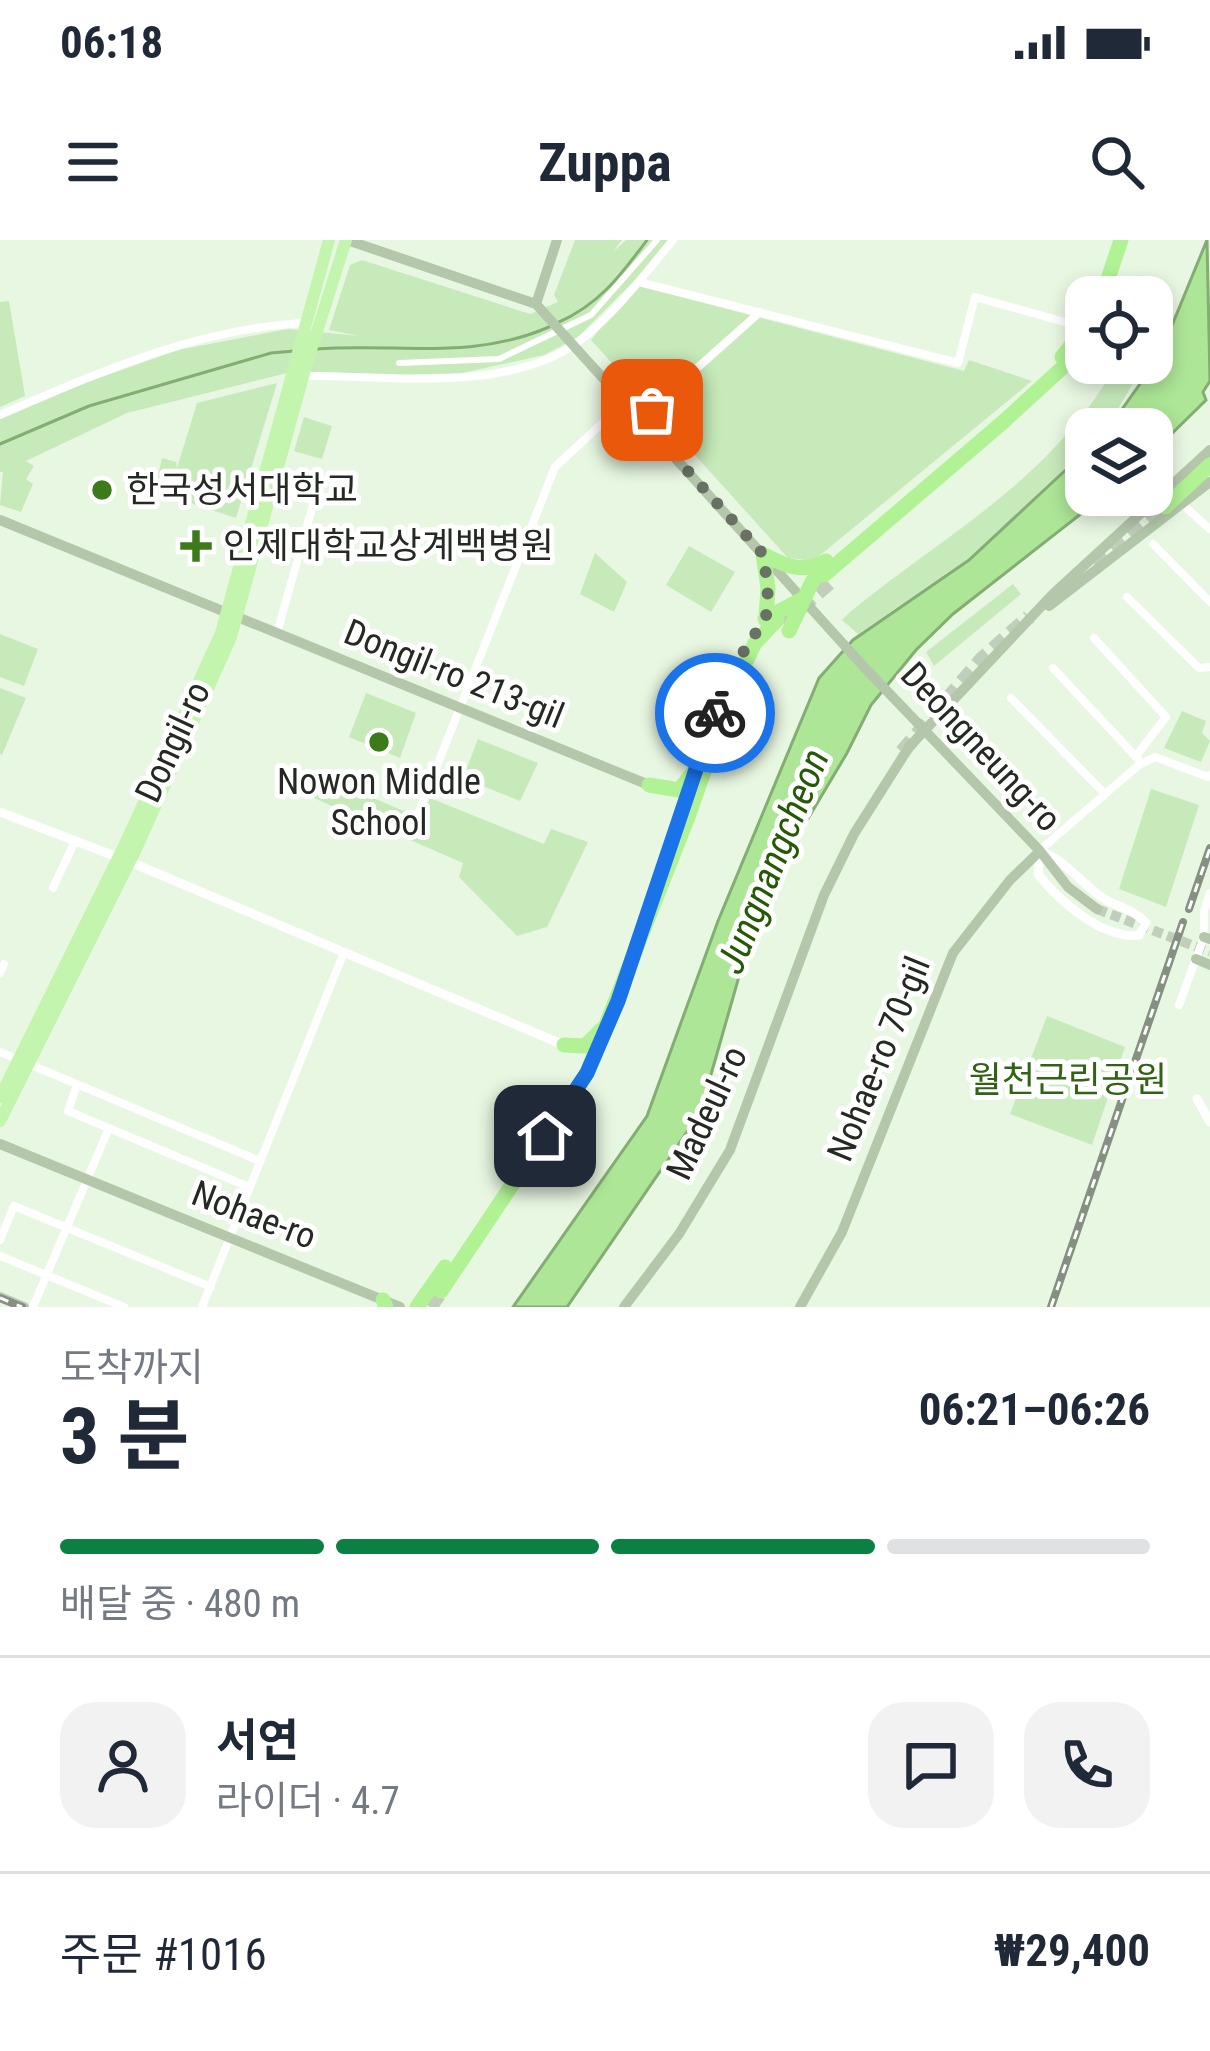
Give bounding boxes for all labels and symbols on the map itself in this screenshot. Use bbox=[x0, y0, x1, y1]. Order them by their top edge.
pin bbox=[601, 359, 703, 461]
place label: 한국성서대학교 bbox=[126, 469, 358, 511]
marker: 한국성서대학교 bbox=[89, 477, 115, 503]
place label: 인제대학교상계백병원 bbox=[223, 525, 554, 567]
marker: 인제대학교상계백병원 bbox=[180, 530, 212, 562]
street label: Dongil-ro 213-gil bbox=[338, 611, 570, 737]
courier bbox=[655, 653, 775, 773]
street label: Deongneung-ro bbox=[892, 654, 1070, 840]
street label: Dongil-ro bbox=[127, 675, 219, 809]
marker: Nowon Middle School bbox=[366, 729, 392, 755]
water label: Jungnangcheon bbox=[707, 742, 839, 980]
place label: Nowon Middle School bbox=[277, 761, 481, 844]
street label: Nohae-ro 70-gil bbox=[819, 951, 939, 1167]
street label: Madeul-ro bbox=[658, 1040, 756, 1186]
park label: 월천근린공원 bbox=[969, 1059, 1167, 1101]
pin bbox=[494, 1085, 596, 1187]
street label: Nohae-ro bbox=[186, 1172, 322, 1258]

